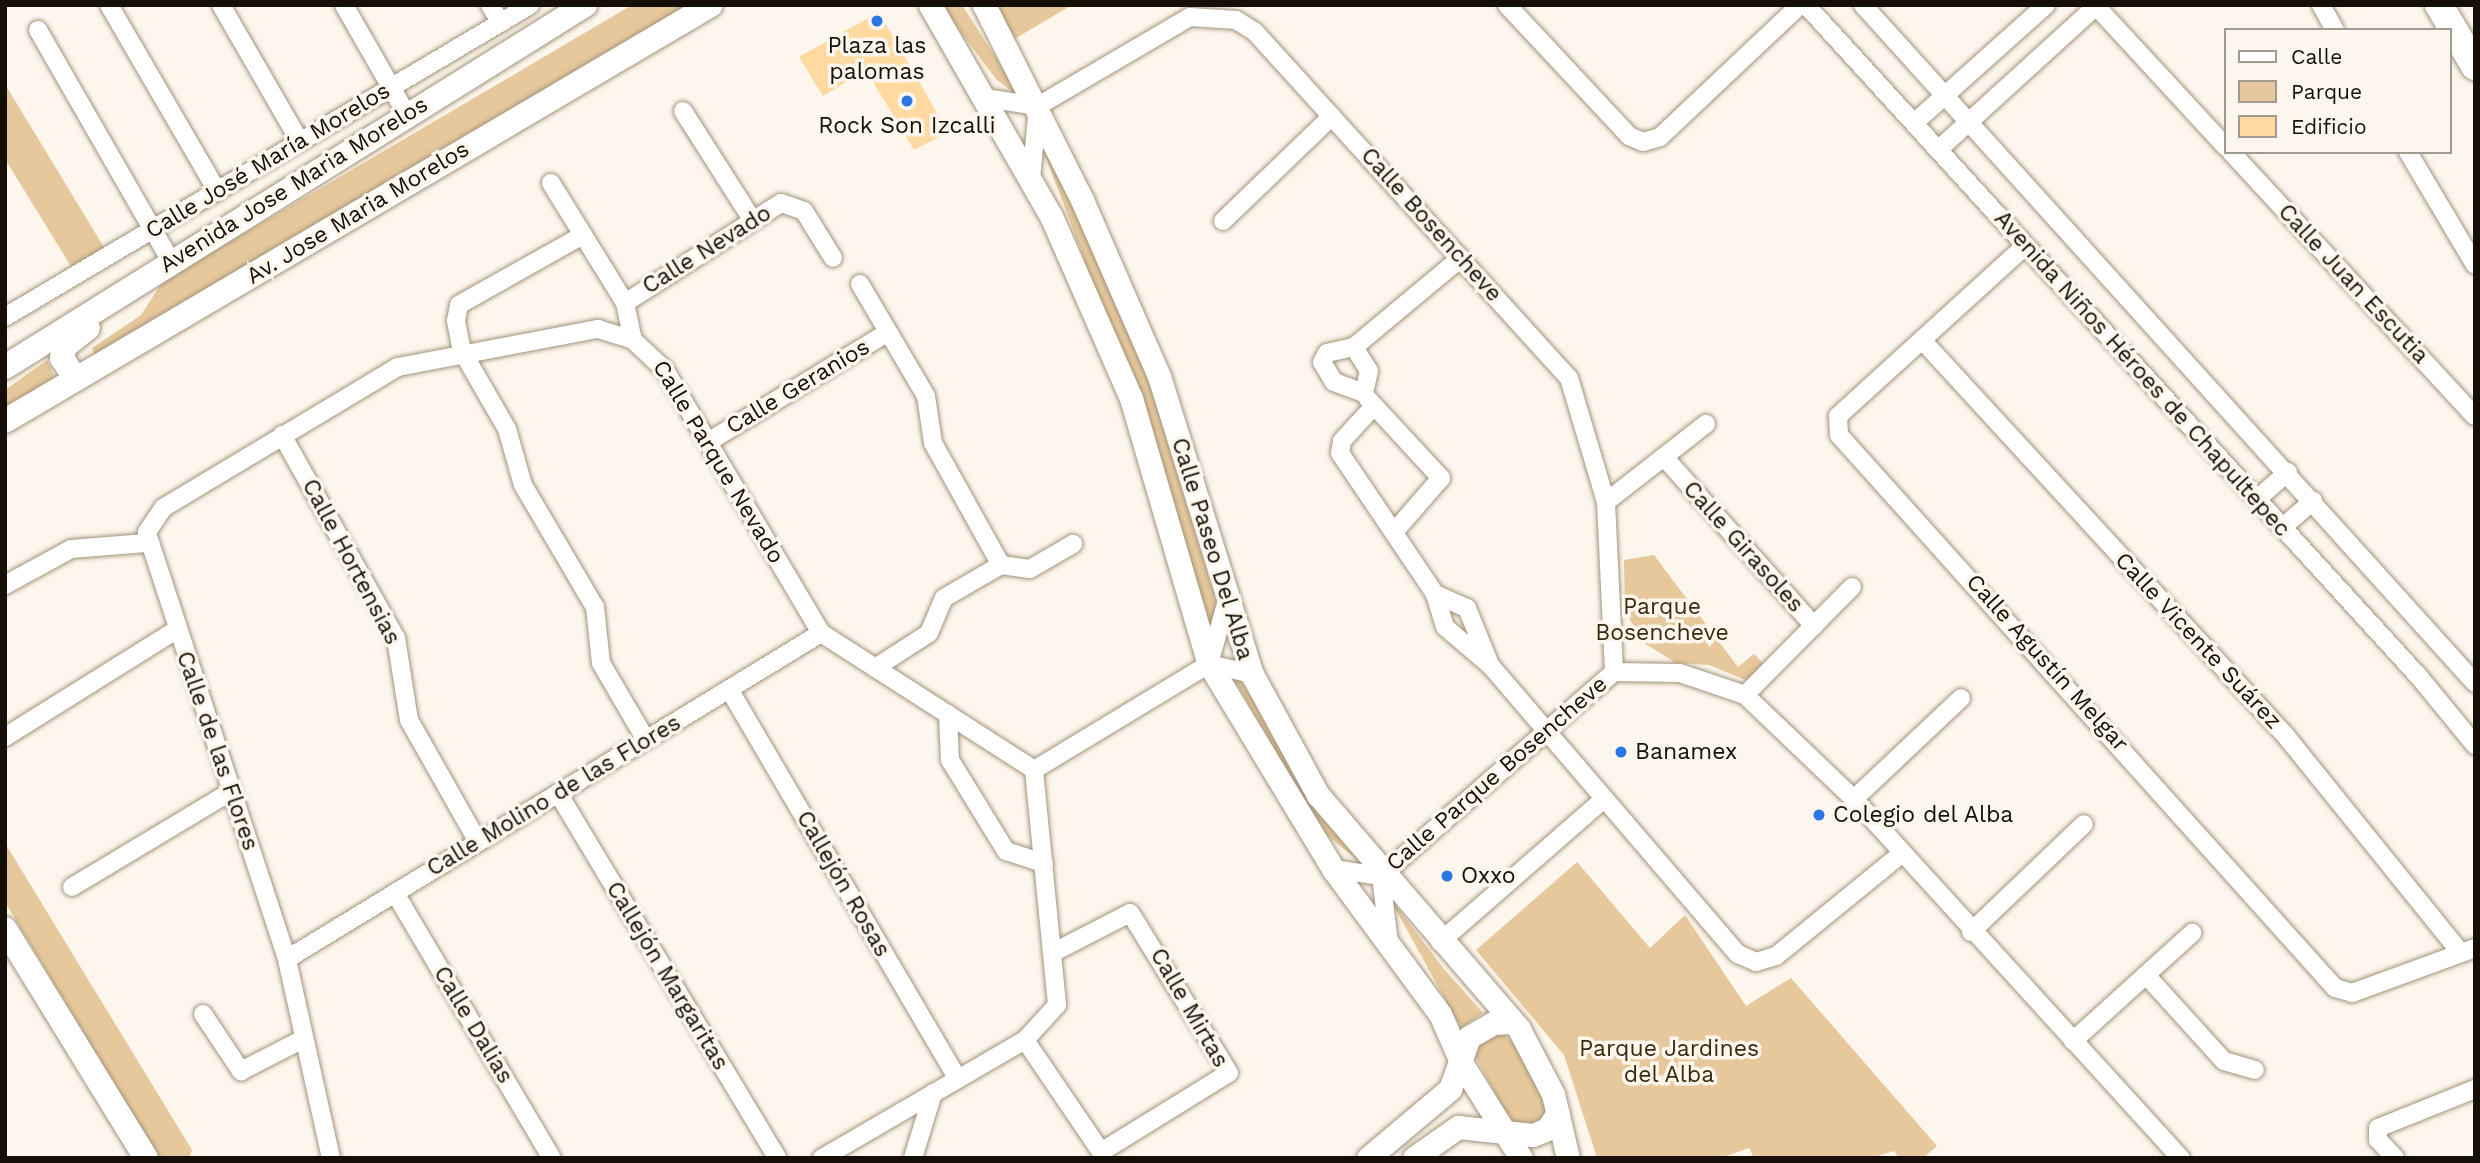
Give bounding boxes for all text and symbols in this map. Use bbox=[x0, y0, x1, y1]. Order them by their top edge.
marker: Plaza las palomas bbox=[869, 13, 885, 29]
legend bbox=[2224, 28, 2452, 154]
place label: Plaza las palomas bbox=[827, 32, 927, 86]
text: Calle bbox=[2291, 44, 2342, 69]
street label: Calle José María Morelos bbox=[140, 77, 396, 245]
text: Parque bbox=[2291, 79, 2362, 104]
street label: Avenida Jose Maria Morelos bbox=[154, 90, 434, 280]
marker: Rock Son Izcalli bbox=[899, 93, 915, 109]
place label: Rock Son Izcalli bbox=[818, 112, 996, 140]
text: Edificio bbox=[2291, 114, 2367, 139]
street label: Av. Jose Maria Morelos bbox=[241, 135, 475, 291]
street label: Calle Bosencheve bbox=[1355, 142, 1507, 308]
street label: Calle Juan Escutia bbox=[2272, 198, 2434, 370]
street label: Calle Nevado bbox=[638, 199, 776, 301]
street label: Avenida Niños Héroes de Chapultepec bbox=[1988, 205, 2296, 543]
street label: Calle Geranios bbox=[721, 333, 875, 441]
street label: Calle Parque Nevado bbox=[646, 355, 790, 569]
street label: Calle Paseo Del Alba bbox=[1165, 434, 1259, 664]
street label: Calle Hortensias bbox=[296, 474, 406, 650]
street label: Calle Girasoles bbox=[1677, 476, 1809, 618]
street label: Calle Vicente Suárez bbox=[2109, 547, 2287, 735]
street label: Calle Agustín Melgar bbox=[1960, 568, 2134, 758]
park label: Parque Bosencheve bbox=[1595, 593, 1729, 647]
street label: Calle de las Flores bbox=[170, 648, 264, 854]
street label: Calle Parque Bosencheve bbox=[1381, 671, 1613, 877]
street label: Calle Molino de las Flores bbox=[422, 709, 686, 883]
place label: Banamex bbox=[1635, 738, 1737, 766]
marker: Banamex bbox=[1613, 744, 1629, 760]
place label: Colegio del Alba bbox=[1833, 801, 2015, 829]
street label: Callejón Rosas bbox=[790, 806, 896, 962]
marker: Colegio del Alba bbox=[1811, 807, 1827, 823]
place label: Oxxo bbox=[1461, 862, 1516, 890]
marker: Oxxo bbox=[1439, 868, 1455, 884]
street label: Callejón Margaritas bbox=[600, 877, 734, 1075]
street label: Calle Mirtas bbox=[1144, 943, 1234, 1073]
street label: Calle Dalias bbox=[427, 961, 519, 1089]
park label: Parque Jardines del Alba bbox=[1579, 1035, 1759, 1089]

